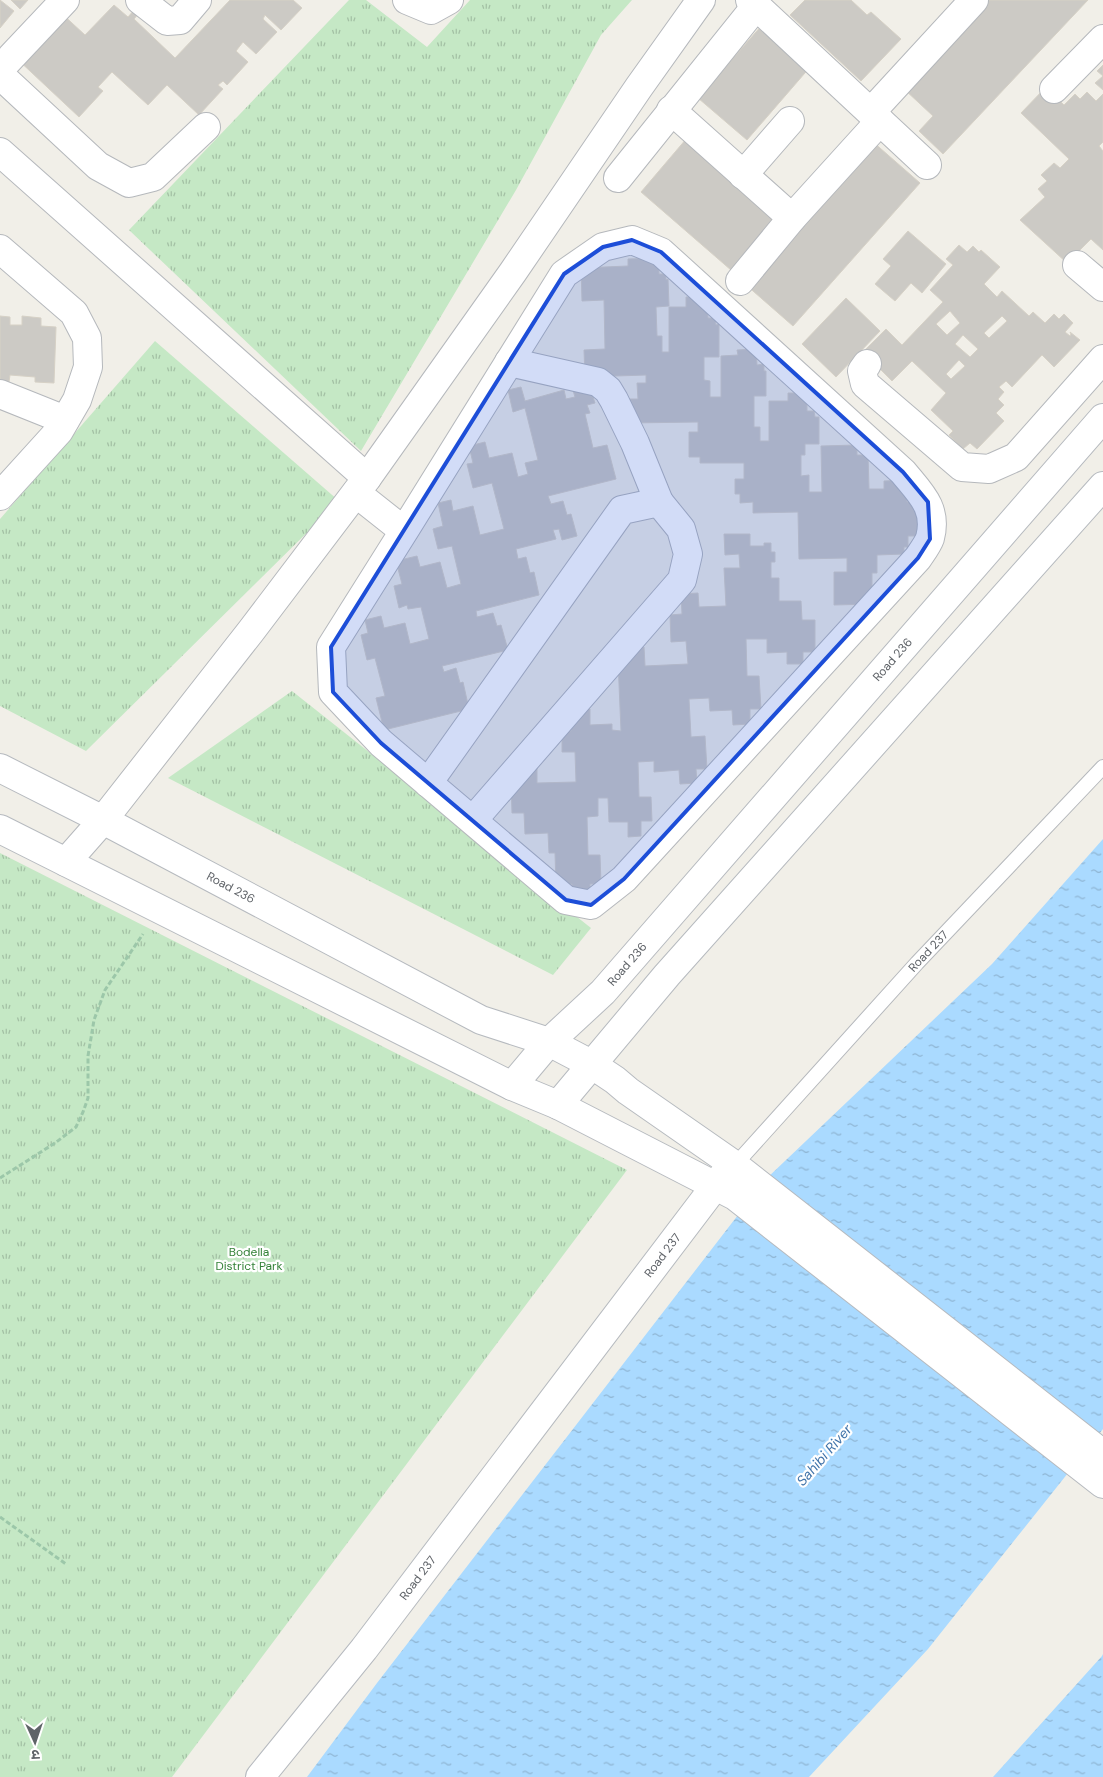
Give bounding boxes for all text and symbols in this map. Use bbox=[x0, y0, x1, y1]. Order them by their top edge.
street label: Road 236 bbox=[869, 634, 916, 685]
street label: Road 236 bbox=[204, 868, 258, 907]
street label: Road 237 bbox=[905, 927, 952, 975]
street label: Road 236 bbox=[604, 939, 651, 989]
street label: Road 237 bbox=[641, 1230, 684, 1281]
park label: Bodella District Park bbox=[215, 1244, 283, 1274]
water label: Sahibi River bbox=[792, 1420, 856, 1489]
street label: Road 237 bbox=[396, 1553, 440, 1603]
north arrow bbox=[10, 1717, 60, 1767]
text: उ bbox=[30, 1746, 40, 1764]

